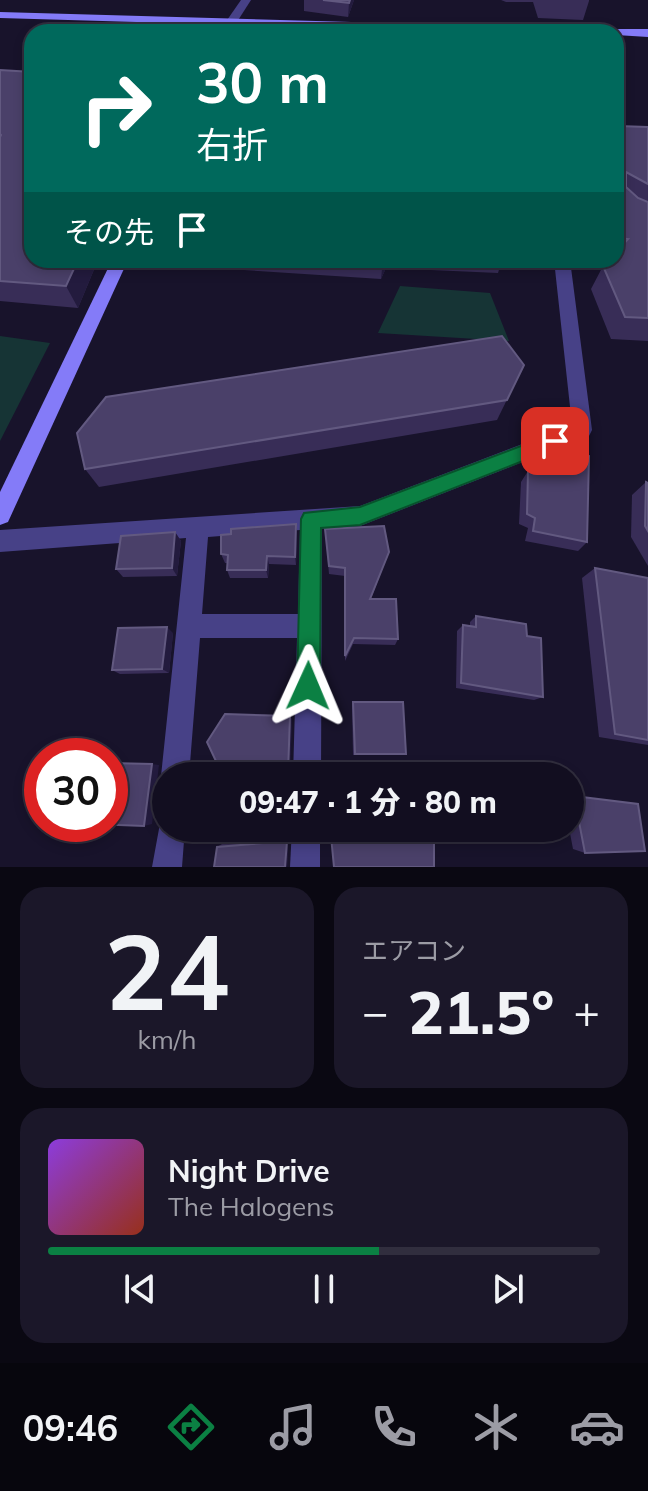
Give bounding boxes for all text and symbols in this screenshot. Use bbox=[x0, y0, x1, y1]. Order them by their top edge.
text: 30 m bbox=[196, 47, 329, 117]
icon: right bbox=[64, 56, 168, 160]
text: 右折 bbox=[196, 122, 268, 167]
icon: arrive bbox=[170, 208, 214, 252]
text: その先 bbox=[64, 213, 154, 251]
pin bbox=[521, 407, 589, 475]
icon: arrive bbox=[533, 419, 577, 463]
position arrow bbox=[266, 644, 350, 728]
speed limit sign: 30 bbox=[24, 738, 128, 842]
text: 09:47 · 1 分 · 80 m bbox=[239, 783, 497, 821]
text: 24 bbox=[105, 905, 229, 1036]
text: エアコン bbox=[362, 934, 466, 967]
text: 21.5° bbox=[408, 974, 554, 1049]
text: − bbox=[362, 984, 388, 1039]
text: + bbox=[574, 984, 600, 1039]
text: km/h bbox=[138, 1023, 196, 1056]
text: Night Drive bbox=[168, 1152, 330, 1190]
text: The Halogens bbox=[168, 1190, 334, 1223]
icon: previous bbox=[118, 1267, 162, 1311]
icon: pause bbox=[302, 1267, 346, 1311]
icon: next bbox=[486, 1267, 530, 1311]
icon: directions bbox=[163, 1399, 219, 1455]
icon: music bbox=[265, 1399, 321, 1455]
icon: phone bbox=[366, 1399, 422, 1455]
icon: climate bbox=[468, 1399, 524, 1455]
icon: car bbox=[569, 1399, 625, 1455]
text: 09:46 bbox=[23, 1405, 118, 1450]

